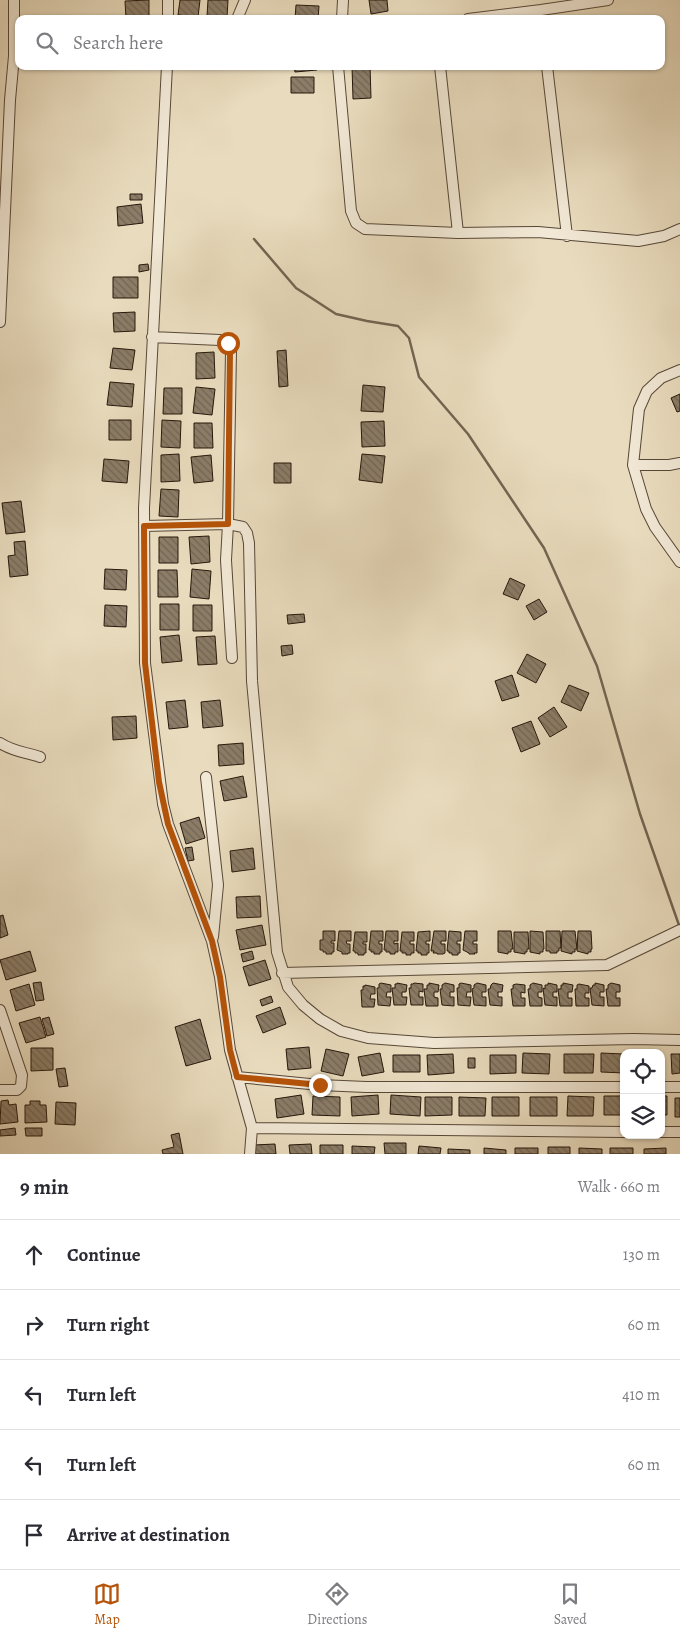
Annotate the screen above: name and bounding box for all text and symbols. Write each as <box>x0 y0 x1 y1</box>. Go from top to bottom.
search box <box>15 15 665 70</box>
icon: search <box>33 29 61 57</box>
text: Search here <box>73 30 163 56</box>
route start <box>217 332 240 355</box>
map controls <box>620 1049 665 1139</box>
button: locate <box>620 1049 665 1094</box>
route end <box>309 1074 332 1097</box>
button: layers <box>620 1094 665 1139</box>
text: 9 min <box>20 1173 69 1201</box>
text: Walk · 660 m <box>578 1176 660 1198</box>
icon: ahead <box>20 1241 48 1269</box>
text: Continue <box>67 1242 141 1268</box>
text: 130 m <box>623 1244 660 1266</box>
icon: right <box>20 1311 48 1339</box>
text: Turn right <box>67 1312 149 1338</box>
text: 60 m <box>628 1314 660 1336</box>
icon: left <box>20 1381 48 1409</box>
text: Turn left <box>67 1382 136 1408</box>
text: 410 m <box>622 1384 660 1406</box>
icon: left <box>20 1451 48 1479</box>
text: Turn left <box>67 1452 136 1478</box>
text: 60 m <box>628 1454 660 1476</box>
icon: arrive <box>20 1521 48 1549</box>
text: Arrive at destination <box>67 1522 230 1548</box>
tab: Map <box>93 1580 121 1629</box>
tab: Directions <box>307 1580 367 1629</box>
tab: Saved <box>554 1580 587 1629</box>

